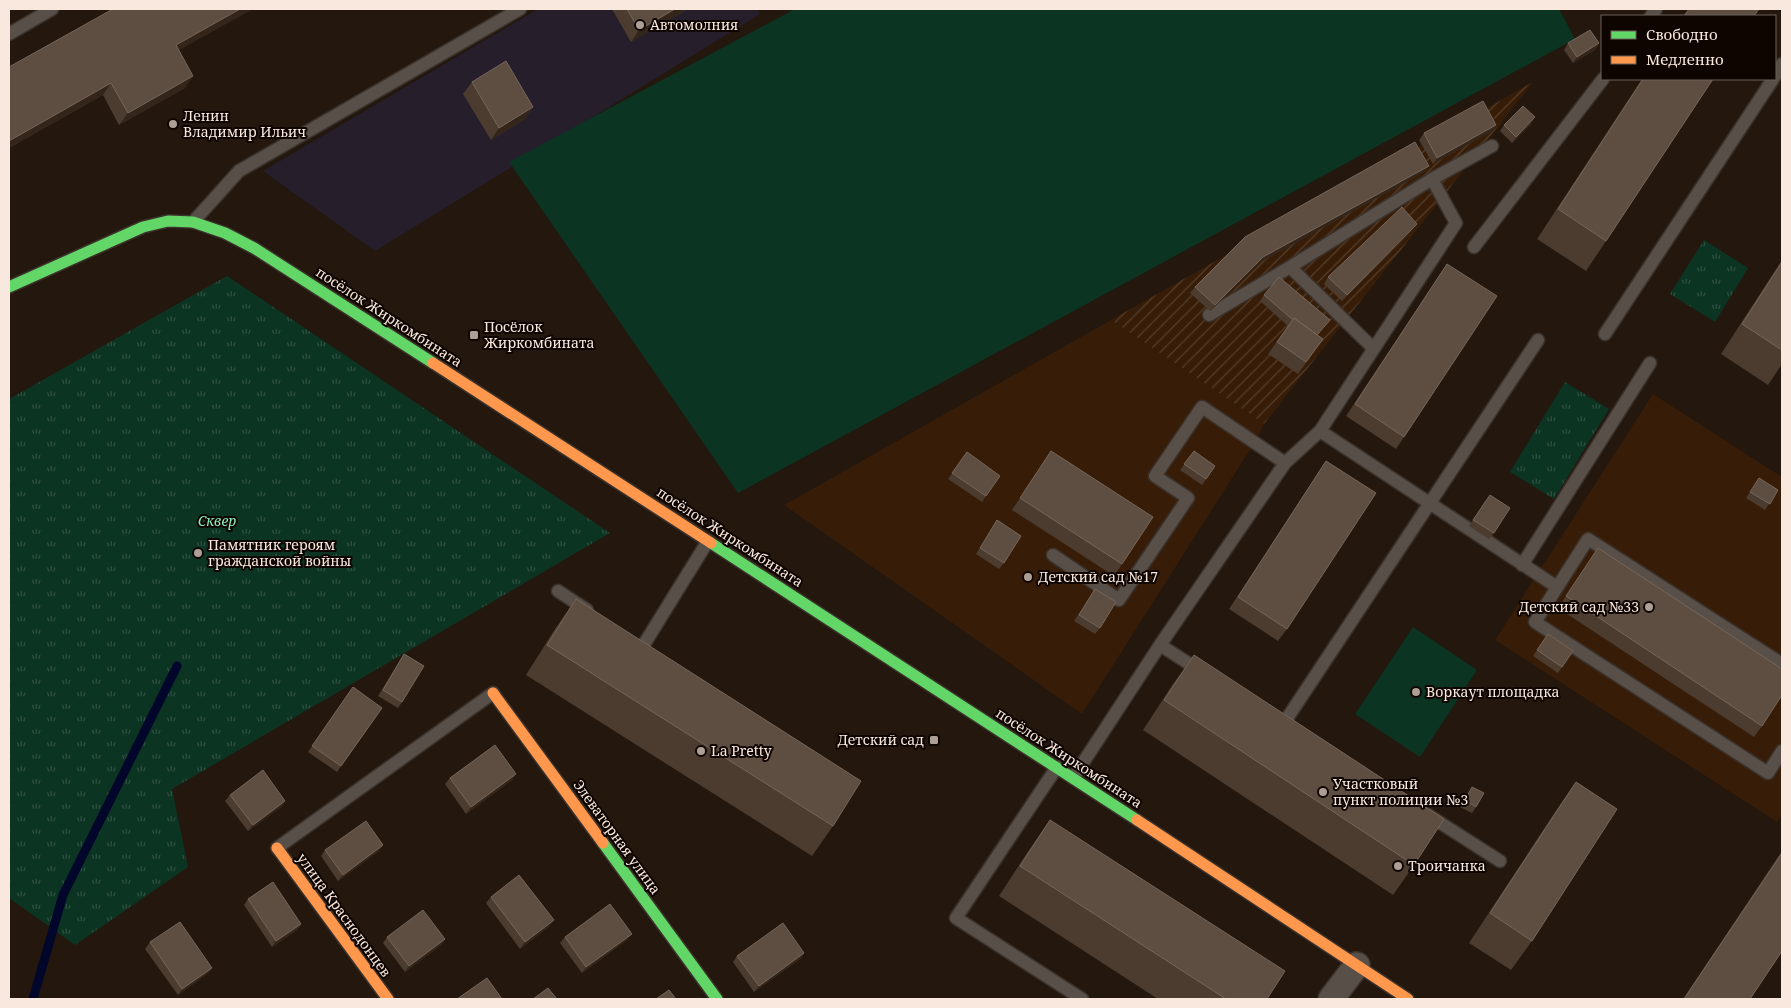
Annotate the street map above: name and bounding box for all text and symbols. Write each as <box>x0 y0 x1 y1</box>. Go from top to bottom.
place label: Автомолния <box>650 15 738 34</box>
legend <box>1601 15 1776 80</box>
marker: Автомолния <box>634 19 646 31</box>
text: Свободно <box>1646 24 1718 44</box>
text: Медленно <box>1646 49 1724 69</box>
place label: Ленин Владимир Ильич <box>183 106 306 141</box>
marker: Ленин Владимир Ильич <box>167 118 179 130</box>
street label: посёлок Жиркомбината <box>313 262 466 371</box>
place label: Посёлок Жиркомбината <box>483 317 594 352</box>
marker: Посёлок Жиркомбината <box>468 329 480 341</box>
street label: посёлок Жиркомбината <box>654 482 807 591</box>
park label: Сквер <box>198 511 236 530</box>
place label: Памятник героям гражданской войны <box>208 535 351 570</box>
marker: Памятник героям гражданской войны <box>192 547 204 559</box>
place label: Детский сад №17 <box>1038 567 1158 586</box>
marker: Детский сад №17 <box>1022 571 1034 583</box>
place label: Детский сад №33 <box>1519 597 1639 616</box>
marker: Детский сад №33 <box>1643 601 1655 613</box>
place label: Воркаут площадка <box>1426 682 1559 701</box>
marker: Воркаут площадка <box>1410 686 1422 698</box>
street label: посёлок Жиркомбината <box>993 703 1146 812</box>
place label: Детский сад <box>837 730 924 749</box>
marker: Детский сад <box>928 734 940 746</box>
place label: La Pretty <box>711 741 772 760</box>
marker: La Pretty <box>695 745 707 757</box>
place label: Участковый пункт полиции №3 <box>1333 774 1468 809</box>
street label: Элеваторная улица <box>569 776 665 898</box>
marker: Участковый пункт полиции №3 <box>1317 786 1329 798</box>
street label: улица Краснодонцев <box>293 849 396 981</box>
place label: Троичанка <box>1408 856 1486 875</box>
marker: Троичанка <box>1392 860 1404 872</box>

